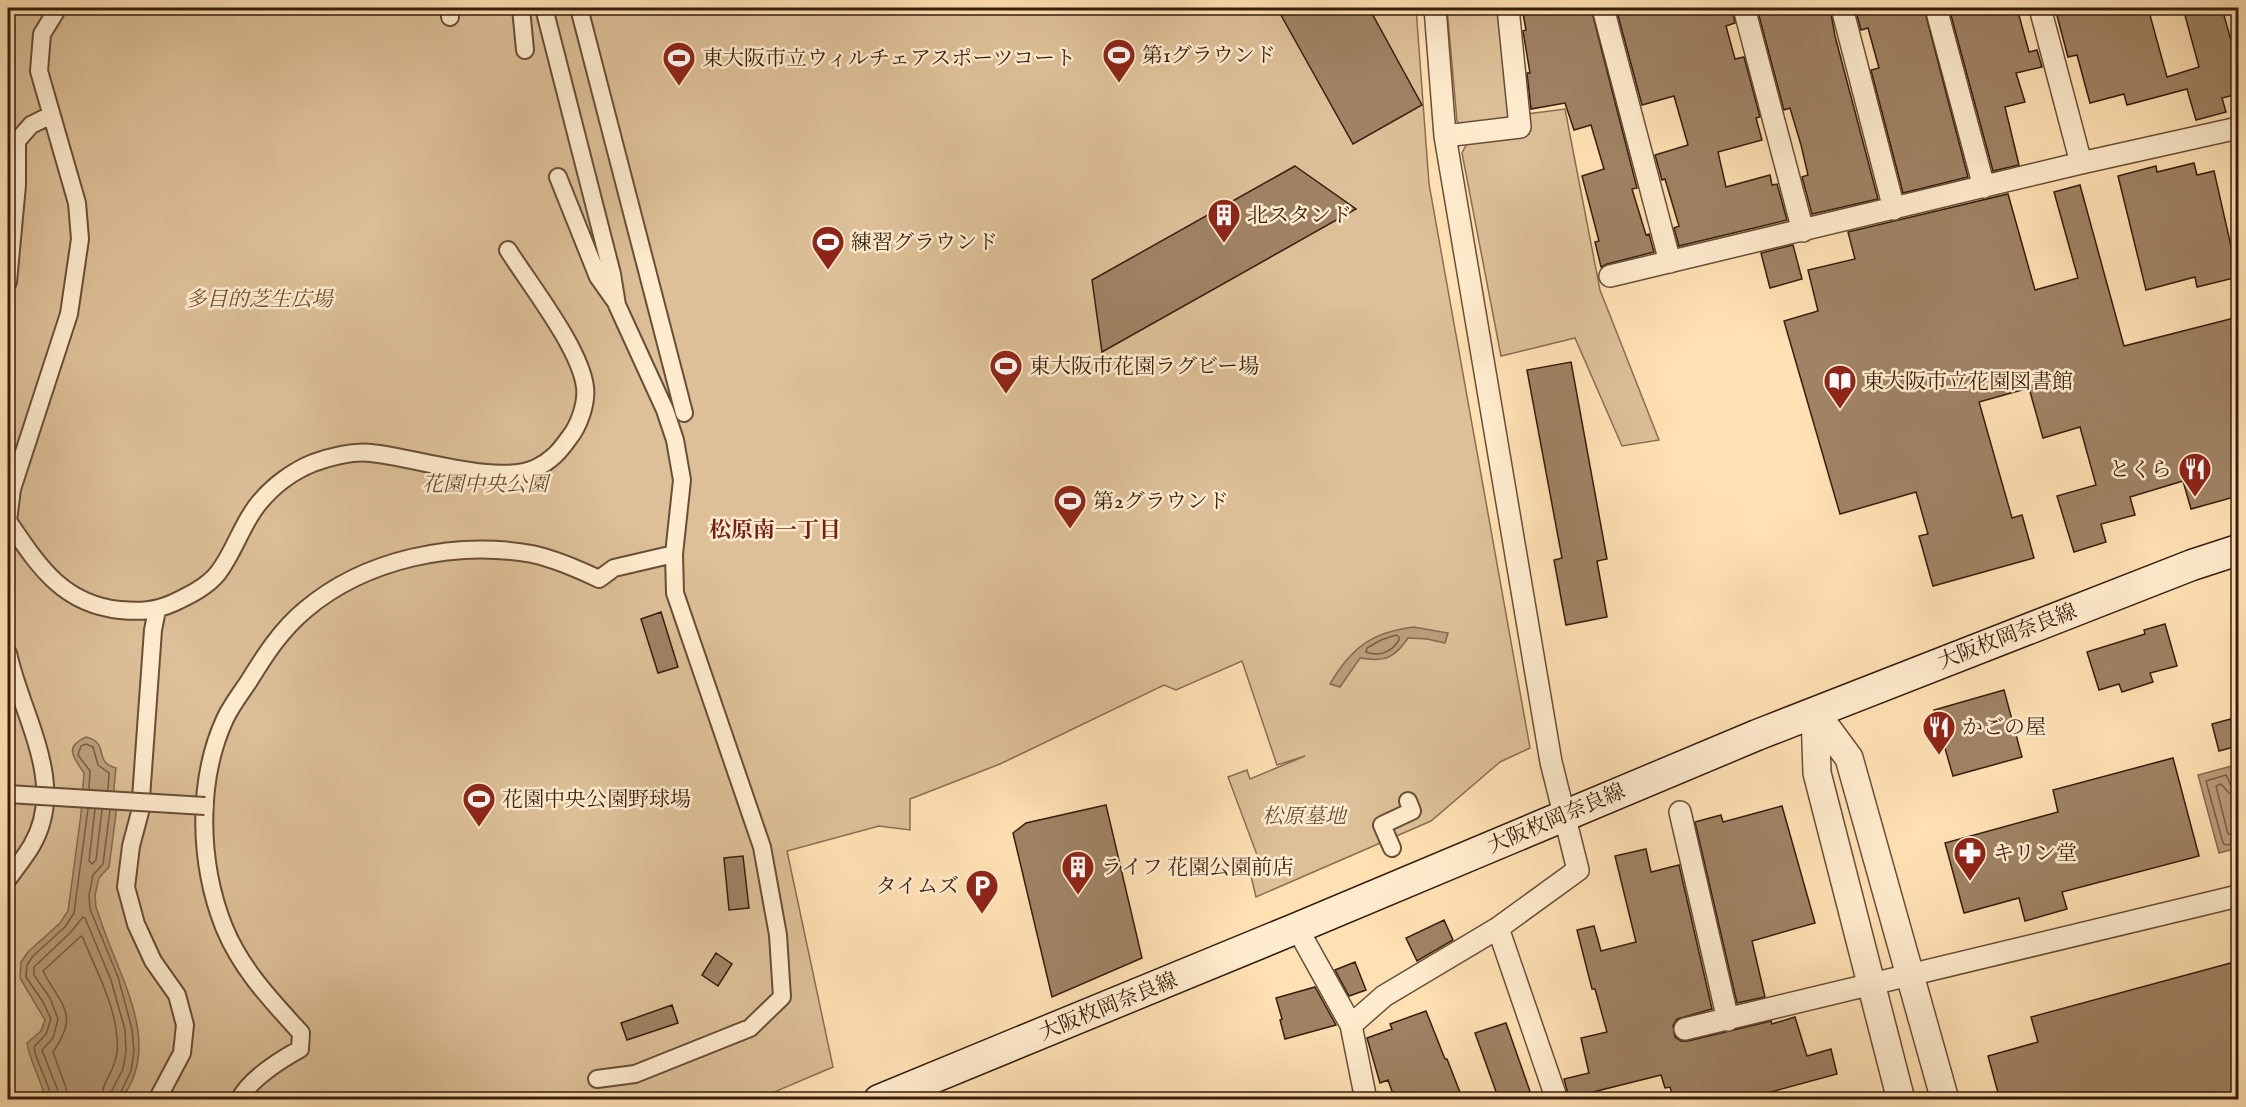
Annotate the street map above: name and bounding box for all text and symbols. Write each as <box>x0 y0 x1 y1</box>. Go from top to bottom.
sports icon: 第1グラウンド <box>1101 37 1137 84</box>
sports icon: 東大阪市立ウィルチェアスポーツコート <box>661 40 697 87</box>
place label: 第1グラウンド <box>1142 43 1276 70</box>
place label: 東大阪市立ウィルチェアスポーツコート <box>702 46 1076 73</box>
building icon: 北スタンド <box>1206 197 1242 244</box>
place label: 北スタンド <box>1247 203 1352 230</box>
sports icon: 練習グラウンド <box>810 224 846 271</box>
place label: 練習グラウンド <box>851 230 998 257</box>
park label: 多目的芝生広場 <box>186 287 334 314</box>
sports icon: 東大阪市花園ラグビー場 <box>988 348 1024 395</box>
place label: 東大阪市花園ラグビー場 <box>1029 354 1259 381</box>
library icon: 東大阪市立花園図書館 <box>1822 363 1858 410</box>
place label: 東大阪市立花園図書館 <box>1863 369 2073 396</box>
restaurant icon: とくら <box>2177 451 2213 498</box>
place label: とくら <box>2109 457 2172 484</box>
park label: 花園中央公園 <box>422 472 551 499</box>
sports icon: 第2グラウンド <box>1052 483 1088 530</box>
place label: 第2グラウンド <box>1093 489 1229 516</box>
district label: 松原南一丁目 <box>709 517 841 545</box>
street label: 大阪枚岡奈良線 <box>1934 598 2081 676</box>
restaurant icon: かごの屋 <box>1921 709 1957 756</box>
place label: かごの屋 <box>1962 715 2046 742</box>
street label: 大阪枚岡奈良線 <box>1484 778 1630 861</box>
sports icon: 花園中央公園野球場 <box>461 781 497 828</box>
place label: 花園中央公園野球場 <box>502 787 691 814</box>
park label: 松原墓地 <box>1262 804 1348 831</box>
pharmacy icon: キリン堂 <box>1952 835 1988 882</box>
place label: キリン堂 <box>1993 841 2077 868</box>
building icon: ライフ 花園公園前店 <box>1060 849 1096 896</box>
place label: ライフ 花園公園前店 <box>1101 855 1293 882</box>
parking icon: タイムズ <box>964 868 1000 915</box>
place label: タイムズ <box>875 874 959 901</box>
street label: 大阪枚岡奈良線 <box>1035 967 1182 1047</box>

